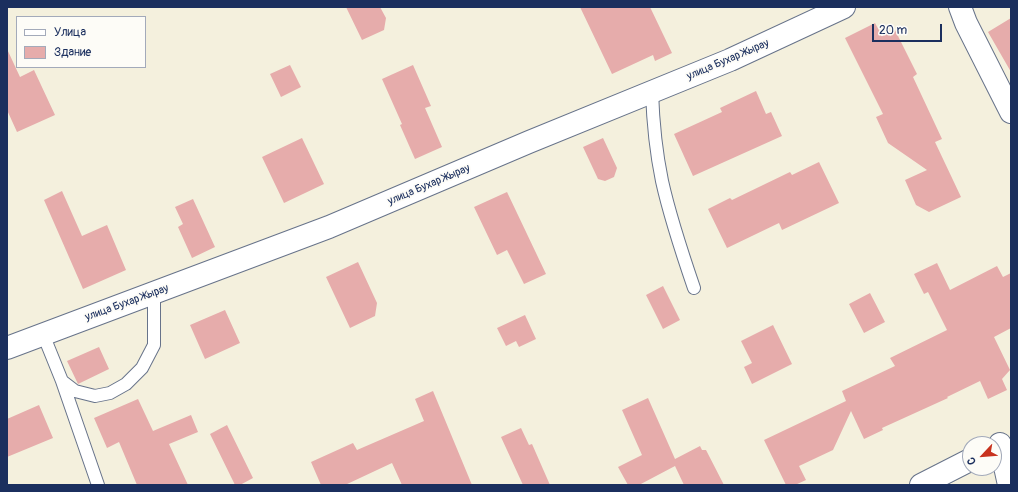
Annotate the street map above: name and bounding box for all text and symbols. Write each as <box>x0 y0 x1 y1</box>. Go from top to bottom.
legend <box>16 16 146 68</box>
scale bar <box>874 16 944 42</box>
text: 20 m <box>879 23 907 38</box>
text: Улица <box>54 25 86 40</box>
street label: улица Бухар Жырау <box>685 37 771 83</box>
text: Здание <box>54 45 91 60</box>
street label: улица Бухар Жырау <box>386 162 472 208</box>
street label: улица Бухар Жырау <box>83 282 171 324</box>
north arrow <box>962 436 1002 476</box>
text: С <box>964 455 979 467</box>

